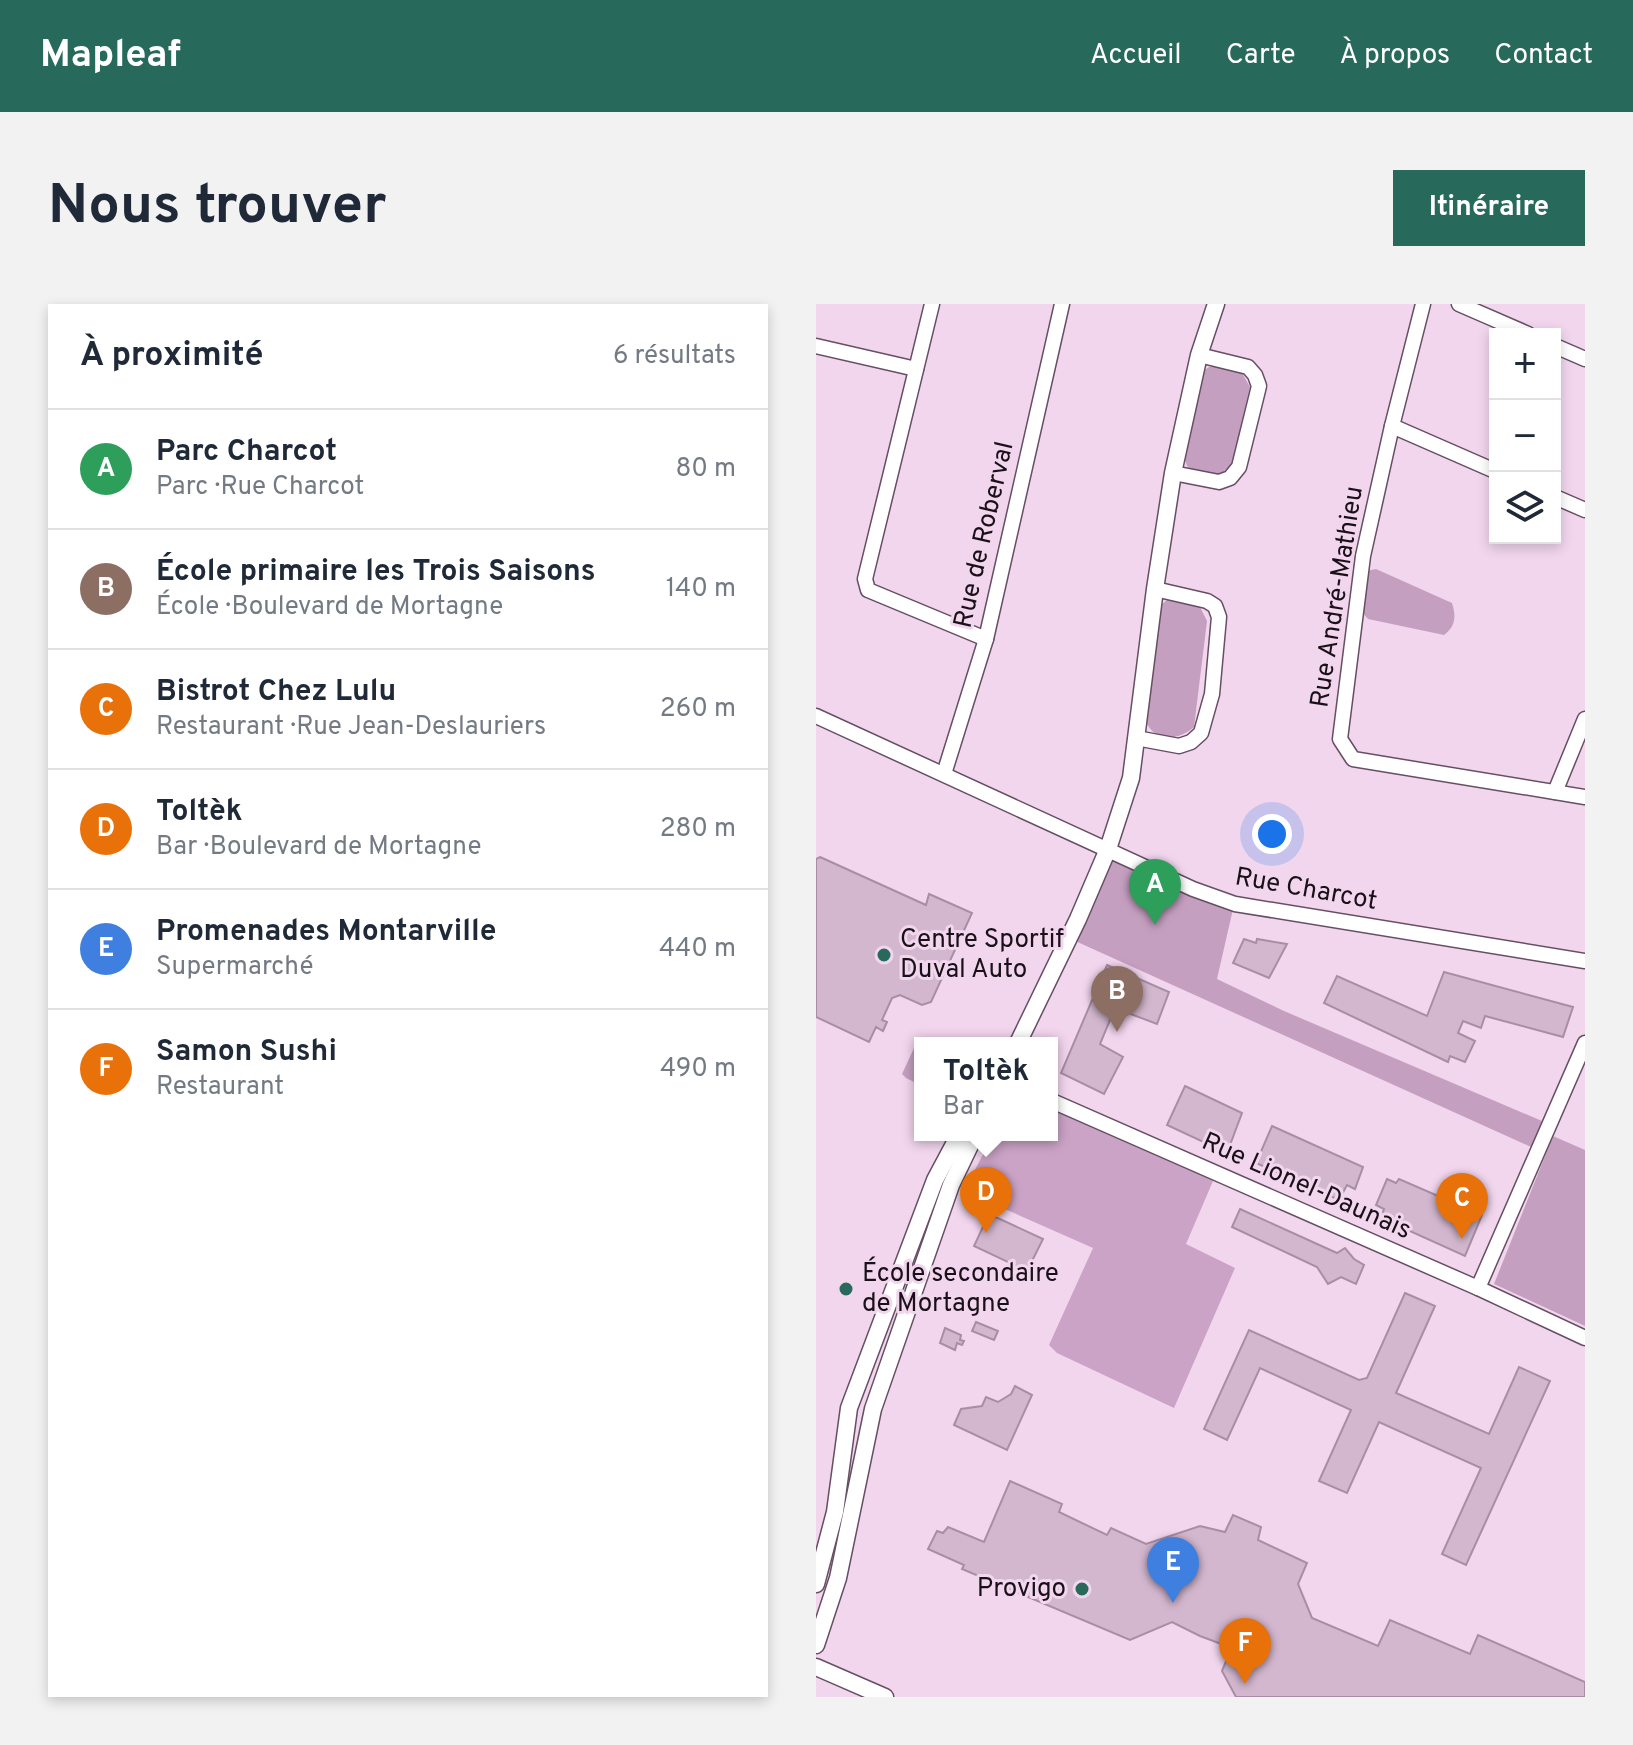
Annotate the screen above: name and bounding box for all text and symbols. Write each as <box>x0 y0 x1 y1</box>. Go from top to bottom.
text: Mapleaf <box>40 32 181 81</box>
text: Accueil <box>1090 38 1182 74</box>
text: Carte <box>1226 38 1296 74</box>
text: À propos <box>1340 38 1450 74</box>
text: Contact <box>1494 38 1593 74</box>
button: Itinéraire <box>1393 170 1585 246</box>
text: Nous trouver <box>48 173 387 243</box>
map controls <box>1489 328 1561 544</box>
button: + <box>1489 328 1561 400</box>
text: À proximité <box>80 335 263 378</box>
text: 6 résultats <box>613 340 736 373</box>
button: − <box>1489 400 1561 472</box>
text: Parc Charcot <box>156 434 337 471</box>
street label: Rue de Roberval <box>948 439 1022 631</box>
text: A <box>97 453 115 486</box>
text: 80 m <box>676 453 736 486</box>
text: Parc · Rue Charcot <box>156 471 364 504</box>
button: layers <box>1489 472 1561 544</box>
street label: Rue André-Mathieu <box>1304 484 1372 710</box>
text: École primaire les Trois Saisons <box>156 554 596 591</box>
text: B <box>97 573 115 606</box>
text: 140 m <box>666 573 736 606</box>
text: École · Boulevard de Mortagne <box>156 591 503 624</box>
text: Bistrot Chez Lulu <box>156 674 396 711</box>
text: C <box>98 693 114 726</box>
text: 260 m <box>660 693 736 726</box>
text: Restaurant · Rue Jean-Deslauriers <box>156 711 546 744</box>
text: Toltèk <box>156 794 242 831</box>
text: D <box>97 813 115 846</box>
text: 280 m <box>660 813 736 846</box>
your location <box>1252 814 1292 854</box>
text: Bar · Boulevard de Mortagne <box>156 831 481 864</box>
pin: A <box>1129 859 1181 925</box>
street label: Rue Charcot <box>1232 861 1380 919</box>
text: Promenades Montarville <box>156 914 496 951</box>
place label: Centre Sportif Duval Auto <box>900 924 1064 987</box>
text: E <box>98 933 114 966</box>
text: 440 m <box>659 933 736 966</box>
marker: Centre Sportif Duval Auto <box>875 946 893 964</box>
text: Supermarché <box>156 951 313 984</box>
pin: B <box>1091 966 1143 1032</box>
text: Samon Sushi <box>156 1034 337 1071</box>
popup <box>914 1037 1058 1141</box>
text: F <box>99 1053 113 1086</box>
text: 490 m <box>660 1053 736 1086</box>
text: Toltèk <box>943 1054 1029 1091</box>
text: Restaurant <box>156 1071 284 1104</box>
text: Bar <box>943 1091 984 1124</box>
street label: Rue Lionel-Daunais <box>1196 1126 1416 1248</box>
pin: D <box>960 1167 1012 1233</box>
pin: C <box>1436 1173 1488 1239</box>
place label: École secondaire de Mortagne <box>862 1256 1059 1321</box>
marker: École secondaire de Mortagne <box>837 1280 855 1298</box>
pin: E <box>1147 1537 1199 1603</box>
place label: Provigo <box>977 1573 1066 1606</box>
marker: Provigo <box>1073 1580 1091 1598</box>
pin: F <box>1219 1618 1271 1684</box>

